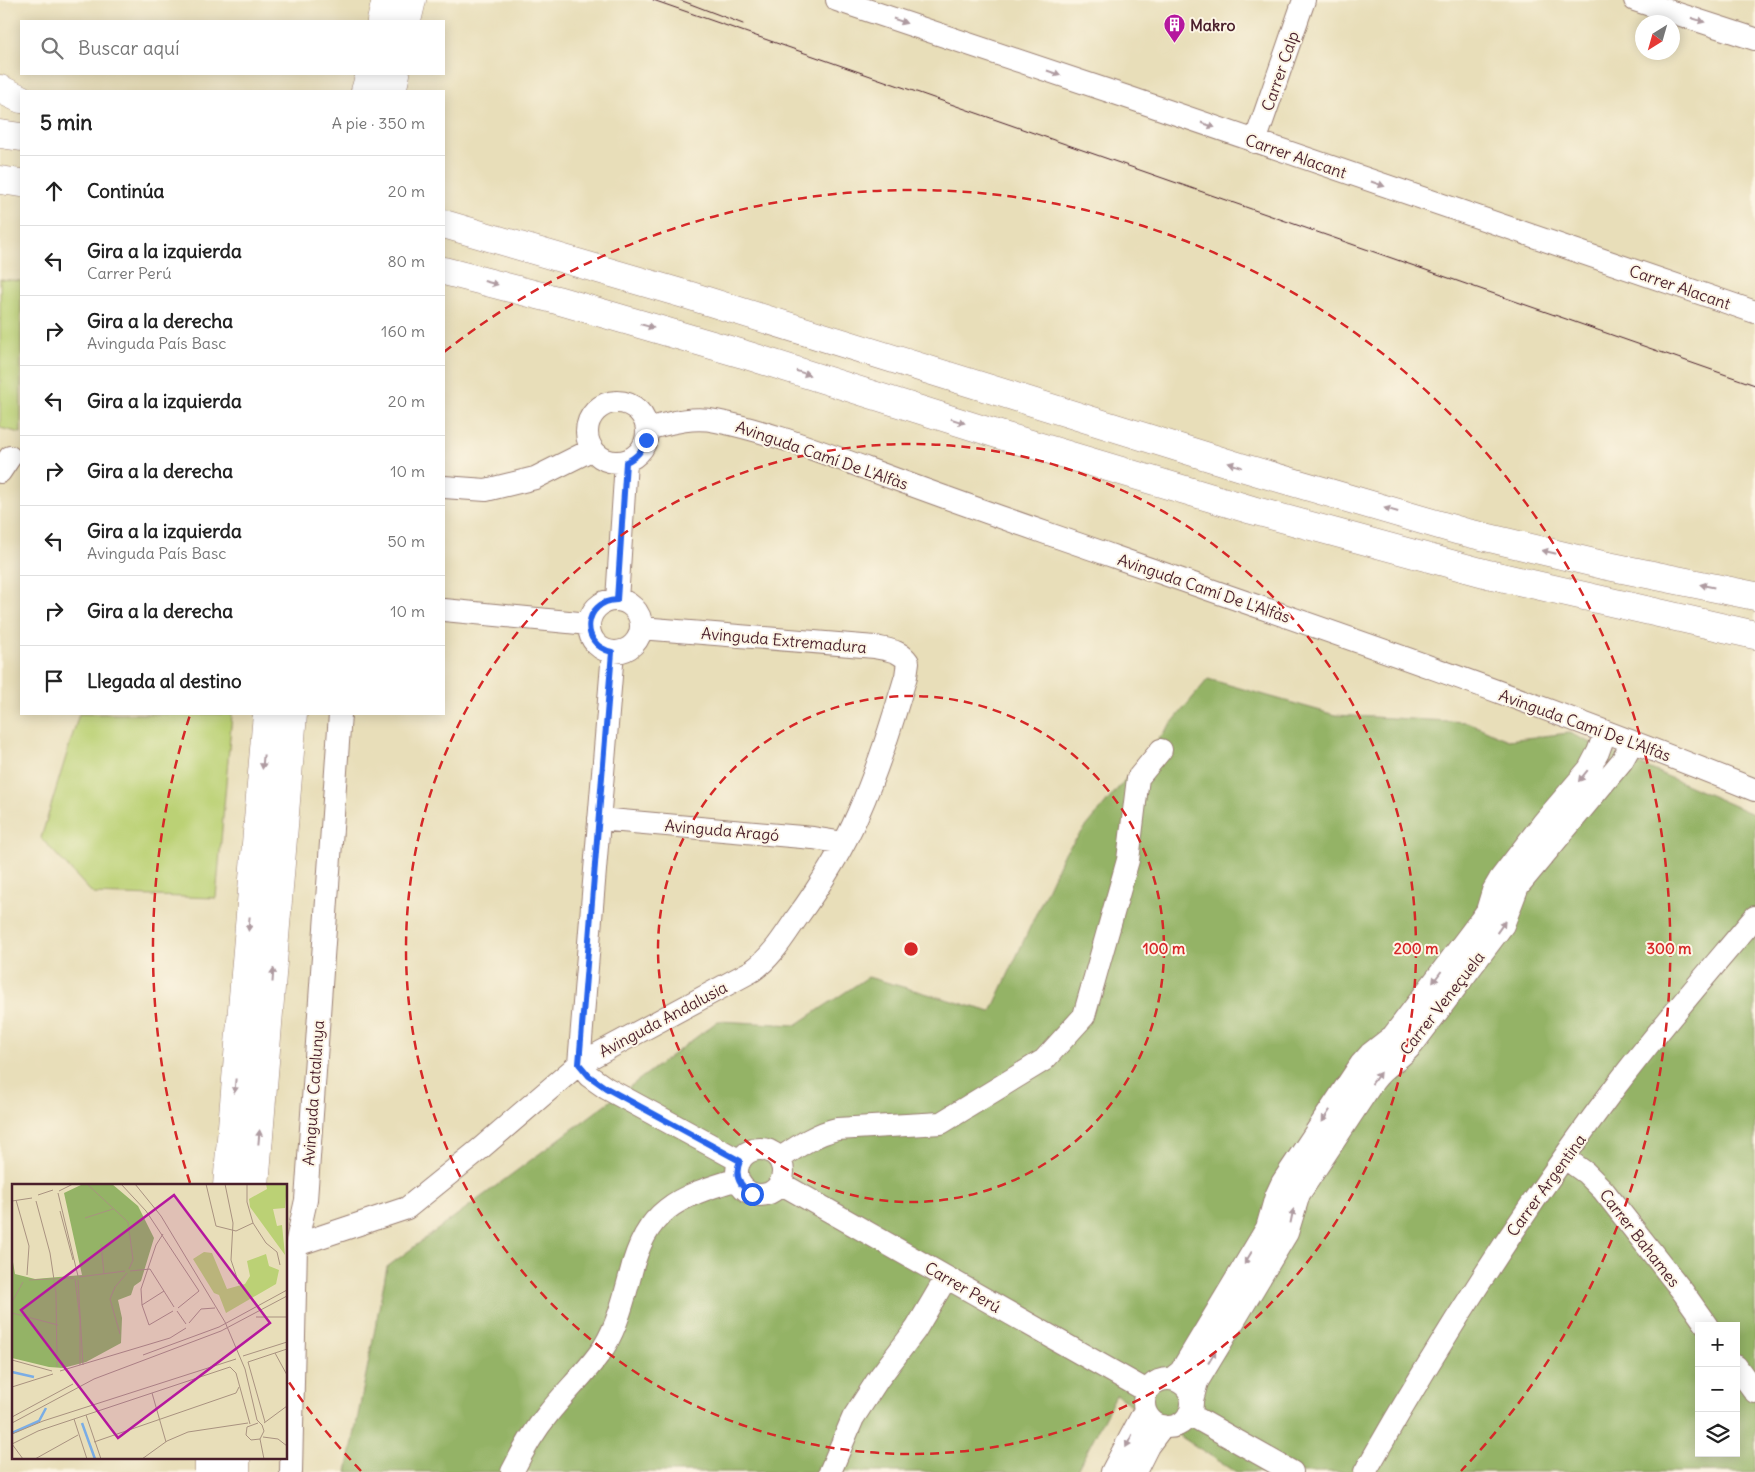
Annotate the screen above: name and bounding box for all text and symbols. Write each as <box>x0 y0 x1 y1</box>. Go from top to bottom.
building icon: Makro <box>1162 13 1186 44</box>
place label: Makro <box>1190 15 1236 35</box>
north arrow <box>1635 15 1680 60</box>
one-way arrow <box>893 17 908 25</box>
one-way arrow <box>1691 17 1706 25</box>
search box <box>20 20 445 75</box>
street label: Carrer Calp <box>1257 28 1303 114</box>
icon: search <box>38 34 66 62</box>
text: Buscar aquí <box>78 36 179 60</box>
one-way arrow <box>1047 69 1062 77</box>
text: 5 min <box>40 109 92 136</box>
text: A pie · 350 m <box>332 113 425 133</box>
one-way arrow <box>1201 121 1216 129</box>
street label: Carrer Alacant <box>1243 129 1350 183</box>
icon: ahead <box>40 177 68 205</box>
text: Continúa <box>87 179 164 203</box>
one-way arrow <box>1371 180 1386 188</box>
text: 20 m <box>388 181 425 201</box>
text: Gira a la izquierda <box>87 239 242 263</box>
icon: left <box>40 247 68 275</box>
text: 80 m <box>387 251 425 271</box>
street label: Carrer Alacant <box>1627 260 1734 314</box>
text: Carrer Perú <box>87 263 172 283</box>
one-way arrow <box>483 279 498 287</box>
text: Gira a la derecha <box>87 309 233 333</box>
icon: right <box>40 317 68 345</box>
text: 160 m <box>381 321 425 341</box>
one-way arrow <box>640 323 655 331</box>
text: Avinguda País Basc <box>87 333 226 353</box>
one-way arrow <box>796 369 811 377</box>
icon: left <box>40 387 68 415</box>
text: Gira a la izquierda <box>87 389 242 413</box>
text: 20 m <box>388 391 425 411</box>
street label: Avinguda Camí De L'Alfàs <box>733 416 911 494</box>
one-way arrow <box>951 418 966 426</box>
route end <box>635 429 658 452</box>
icon: right <box>40 457 68 485</box>
text: Gira a la derecha <box>87 459 233 483</box>
text: 10 m <box>390 461 425 481</box>
one-way arrow <box>1228 461 1243 468</box>
one-way arrow <box>1384 506 1399 514</box>
text: Gira a la izquierda <box>87 519 242 543</box>
icon: left <box>40 527 68 555</box>
text: 50 m <box>387 531 425 551</box>
text: Avinguda País Basc <box>87 543 226 563</box>
one-way arrow <box>1541 548 1556 556</box>
street label: Avinguda Camí De L'Alfàs <box>1115 549 1293 627</box>
one-way arrow <box>1699 582 1715 590</box>
icon: right <box>40 597 68 625</box>
text: Gira a la derecha <box>87 599 233 623</box>
text: 10 m <box>390 601 425 621</box>
street label: Avinguda Extremadura <box>700 623 868 657</box>
icon: arrive <box>40 667 68 695</box>
text: Llegada al destino <box>87 669 242 693</box>
street label: Avinguda Camí De L'Alfàs <box>1496 685 1674 765</box>
one-way arrow <box>259 755 267 771</box>
one-way arrow <box>1578 769 1589 782</box>
street label: Avinguda Aragó <box>664 815 780 845</box>
one-way arrow <box>245 917 253 933</box>
one-way arrow <box>1496 920 1506 933</box>
text: 100 m <box>1143 939 1185 958</box>
text: 200 m <box>1394 939 1438 958</box>
text: 300 m <box>1647 939 1692 958</box>
centre of rings <box>902 940 920 958</box>
street label: Carrer Veneçuela <box>1395 947 1489 1059</box>
one-way arrow <box>269 967 277 983</box>
one-way arrow <box>1432 970 1443 983</box>
street label: Avinguda Andalusia <box>595 977 731 1061</box>
street label: Avinguda Catalunya <box>298 1020 328 1166</box>
one-way arrow <box>1371 1072 1382 1085</box>
one-way arrow <box>231 1078 239 1094</box>
one-way arrow <box>1321 1110 1331 1123</box>
one-way arrow <box>255 1129 263 1145</box>
street label: Carrer Argentina <box>1502 1130 1590 1240</box>
route start <box>741 1183 764 1206</box>
inset map <box>12 1184 288 1460</box>
street label: Carrer Bahames <box>1595 1185 1685 1291</box>
one-way arrow <box>1288 1208 1296 1224</box>
one-way arrow <box>1244 1251 1253 1264</box>
street label: Carrer Perú <box>921 1257 1005 1317</box>
map controls <box>1695 1322 1740 1457</box>
button: + <box>1695 1322 1740 1367</box>
one-way arrow <box>1208 1350 1217 1363</box>
button: − <box>1695 1367 1740 1412</box>
button: layers <box>1695 1412 1740 1457</box>
one-way arrow <box>1125 1434 1133 1448</box>

